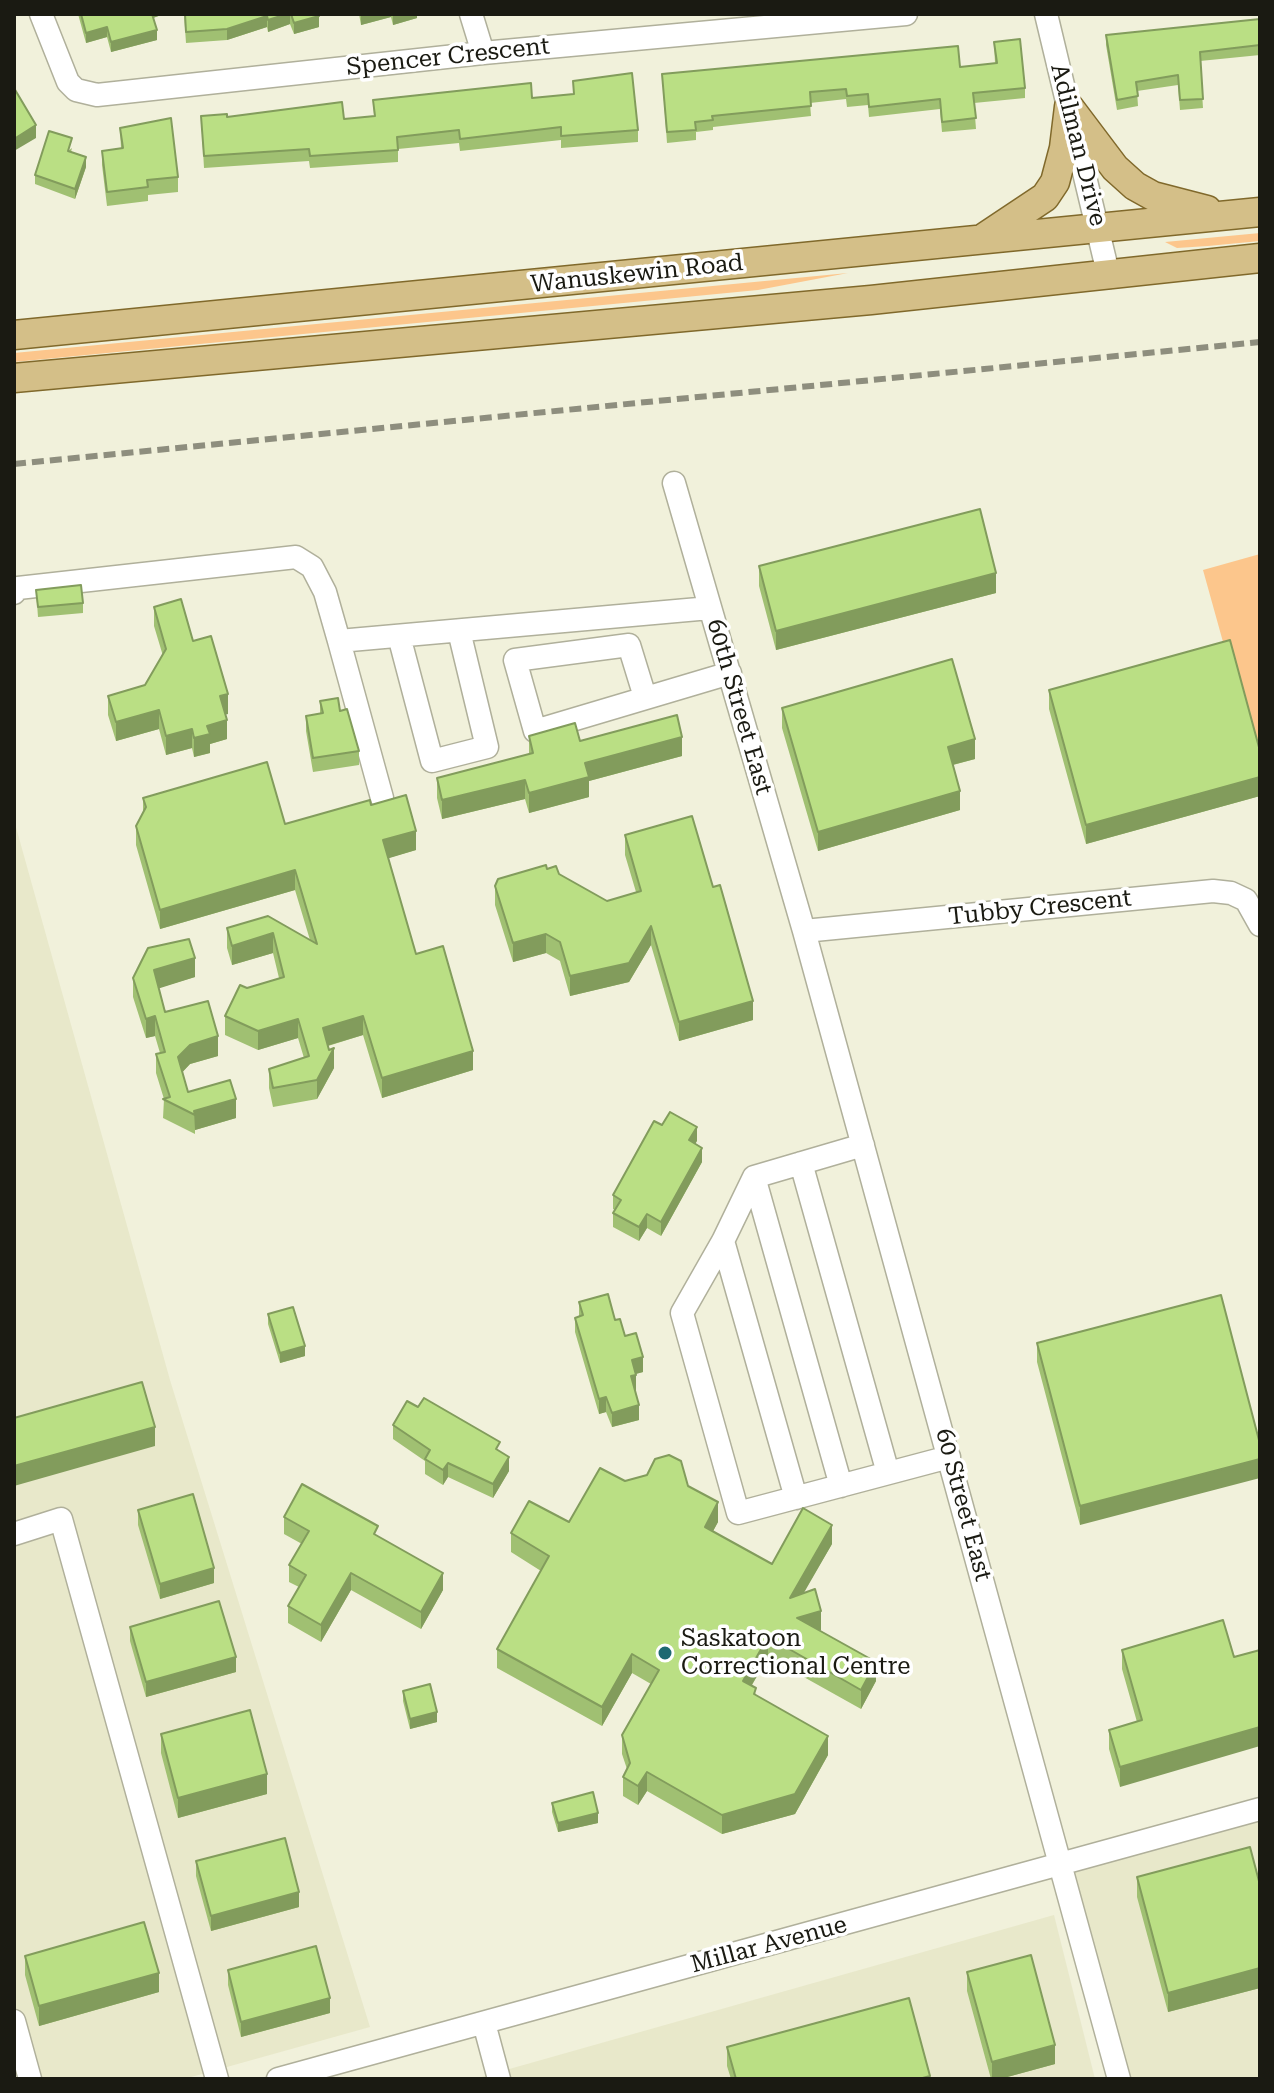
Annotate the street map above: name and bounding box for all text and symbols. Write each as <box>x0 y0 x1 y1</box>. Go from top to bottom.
street label: Spencer Crescent <box>345 32 551 82</box>
street label: Adilman Drive <box>1044 61 1112 229</box>
street label: Wanuskewin Road <box>529 249 745 299</box>
street label: 60th Street East <box>700 616 778 798</box>
street label: Tubby Crescent <box>947 884 1133 932</box>
street label: 60 Street East <box>929 1426 997 1584</box>
place label: Saskatoon Correctional Centre <box>681 1625 910 1681</box>
marker: Saskatoon Correctional Centre <box>656 1644 674 1662</box>
street label: Millar Avenue <box>688 1910 850 1980</box>

